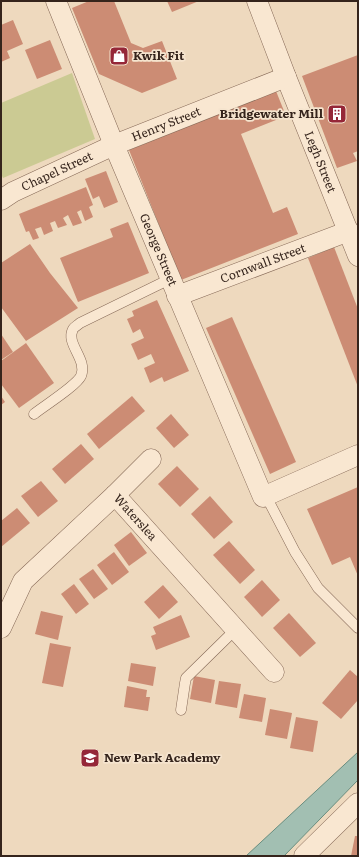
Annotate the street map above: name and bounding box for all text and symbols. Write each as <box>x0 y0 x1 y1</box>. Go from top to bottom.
shop icon: Kwik Fit <box>108 45 130 67</box>
place label: Kwik Fit <box>133 46 185 64</box>
street label: Henry Street <box>128 102 203 145</box>
building icon: Bridgewater Mill <box>326 103 348 125</box>
place label: Bridgewater Mill <box>220 104 324 122</box>
street label: Legh Street <box>301 128 342 195</box>
street label: Chapel Street <box>18 146 95 195</box>
street label: George Street <box>136 210 183 289</box>
street label: Cornwall Street <box>217 238 308 287</box>
street label: Waterslea <box>110 489 162 545</box>
school or university icon: New Park Academy <box>79 747 101 769</box>
place label: New Park Academy <box>104 748 221 766</box>

